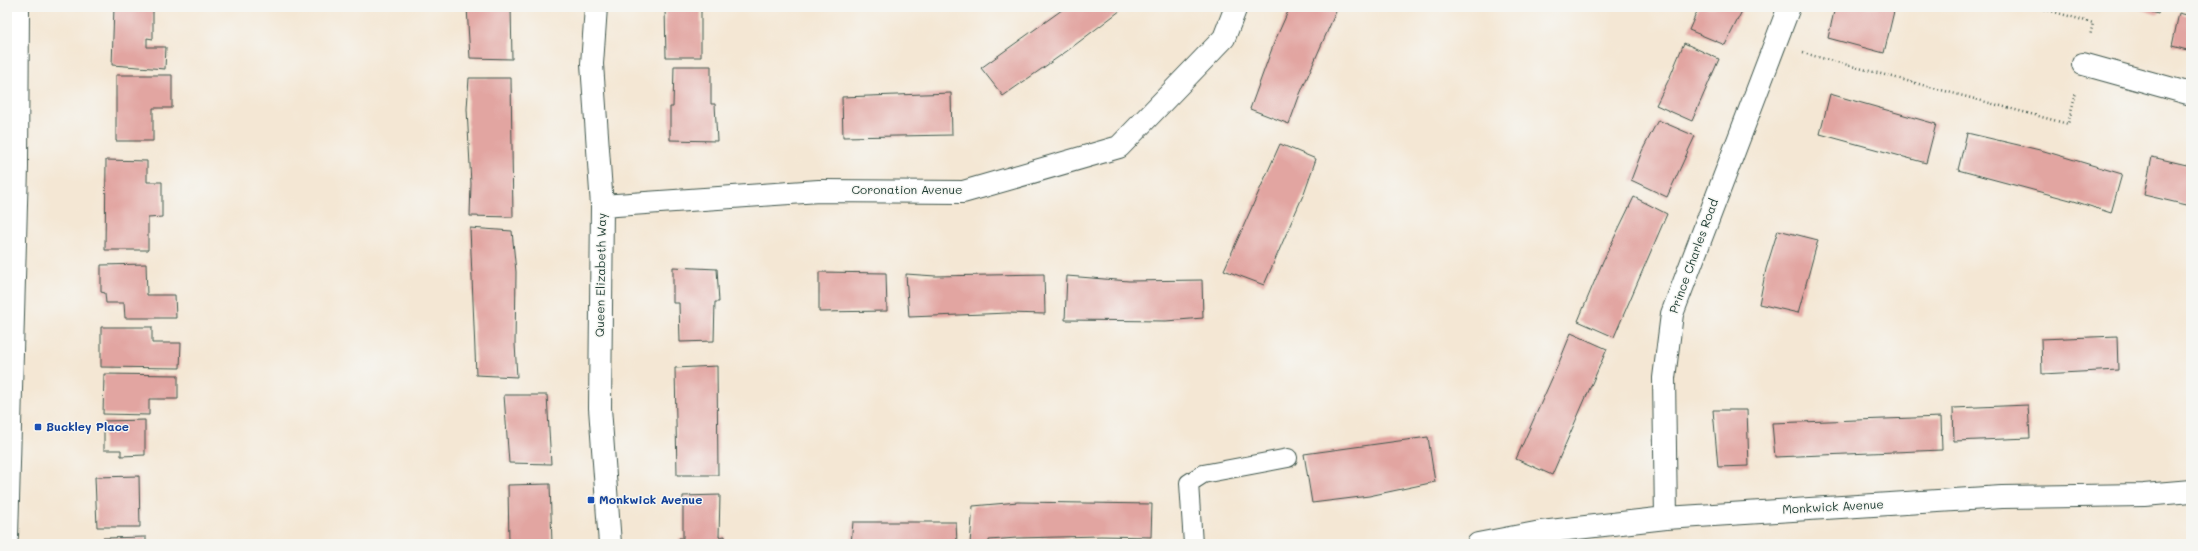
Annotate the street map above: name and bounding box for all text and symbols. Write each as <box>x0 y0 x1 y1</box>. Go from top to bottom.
street label: Coronation Avenue <box>851 181 963 197</box>
street label: Prince Charles Road <box>1665 196 1721 315</box>
street label: Queen Elizabeth Way <box>591 213 609 337</box>
place label: Buckley Place <box>46 418 129 434</box>
marker: Buckley Place <box>33 422 43 432</box>
place label: Monkwick Avenue <box>599 491 702 507</box>
marker: Monkwick Avenue <box>586 495 596 505</box>
street label: Monkwick Avenue <box>1782 495 1884 517</box>

